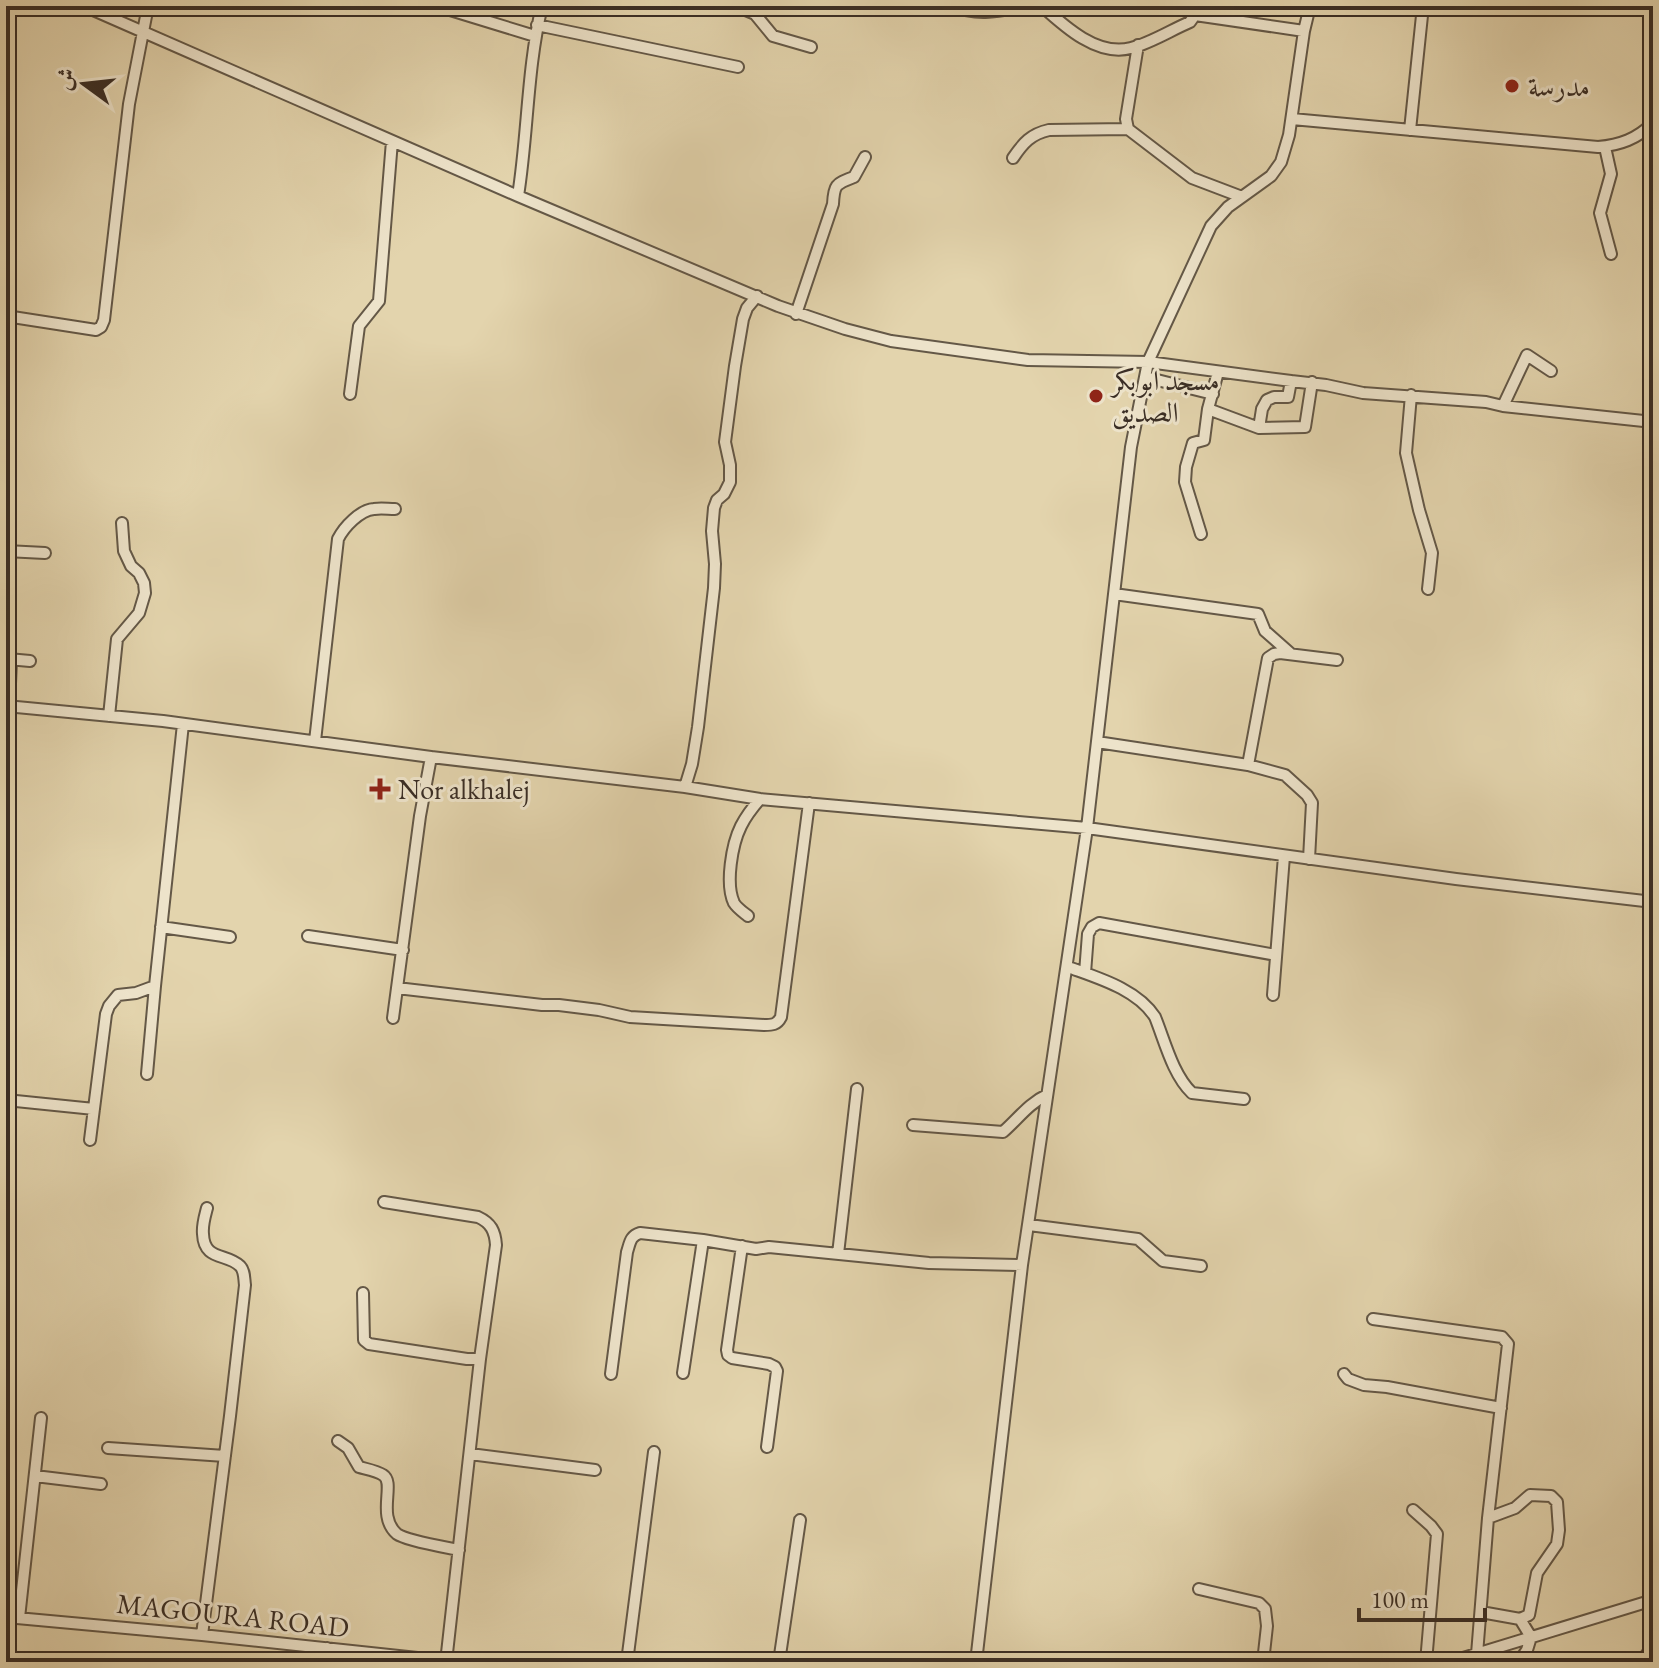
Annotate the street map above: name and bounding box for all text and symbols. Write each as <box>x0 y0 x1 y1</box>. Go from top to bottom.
north arrow <box>44 44 124 124</box>
text: ش <box>48 65 82 93</box>
place label: مدرسة <box>1528 68 1590 104</box>
marker: مدرسة <box>1503 77 1521 95</box>
place label: مسجد ابوبكر الصديق <box>1109 362 1220 430</box>
marker: مسجد ابوبكر الصديق <box>1087 387 1105 405</box>
place label: Nor alkhalej <box>398 771 530 807</box>
marker: Nor alkhalej <box>369 778 391 800</box>
scale bar <box>1359 1572 1485 1622</box>
text: 100 m <box>1371 1584 1429 1615</box>
street label: MAGOURA ROAD <box>115 1585 351 1645</box>

